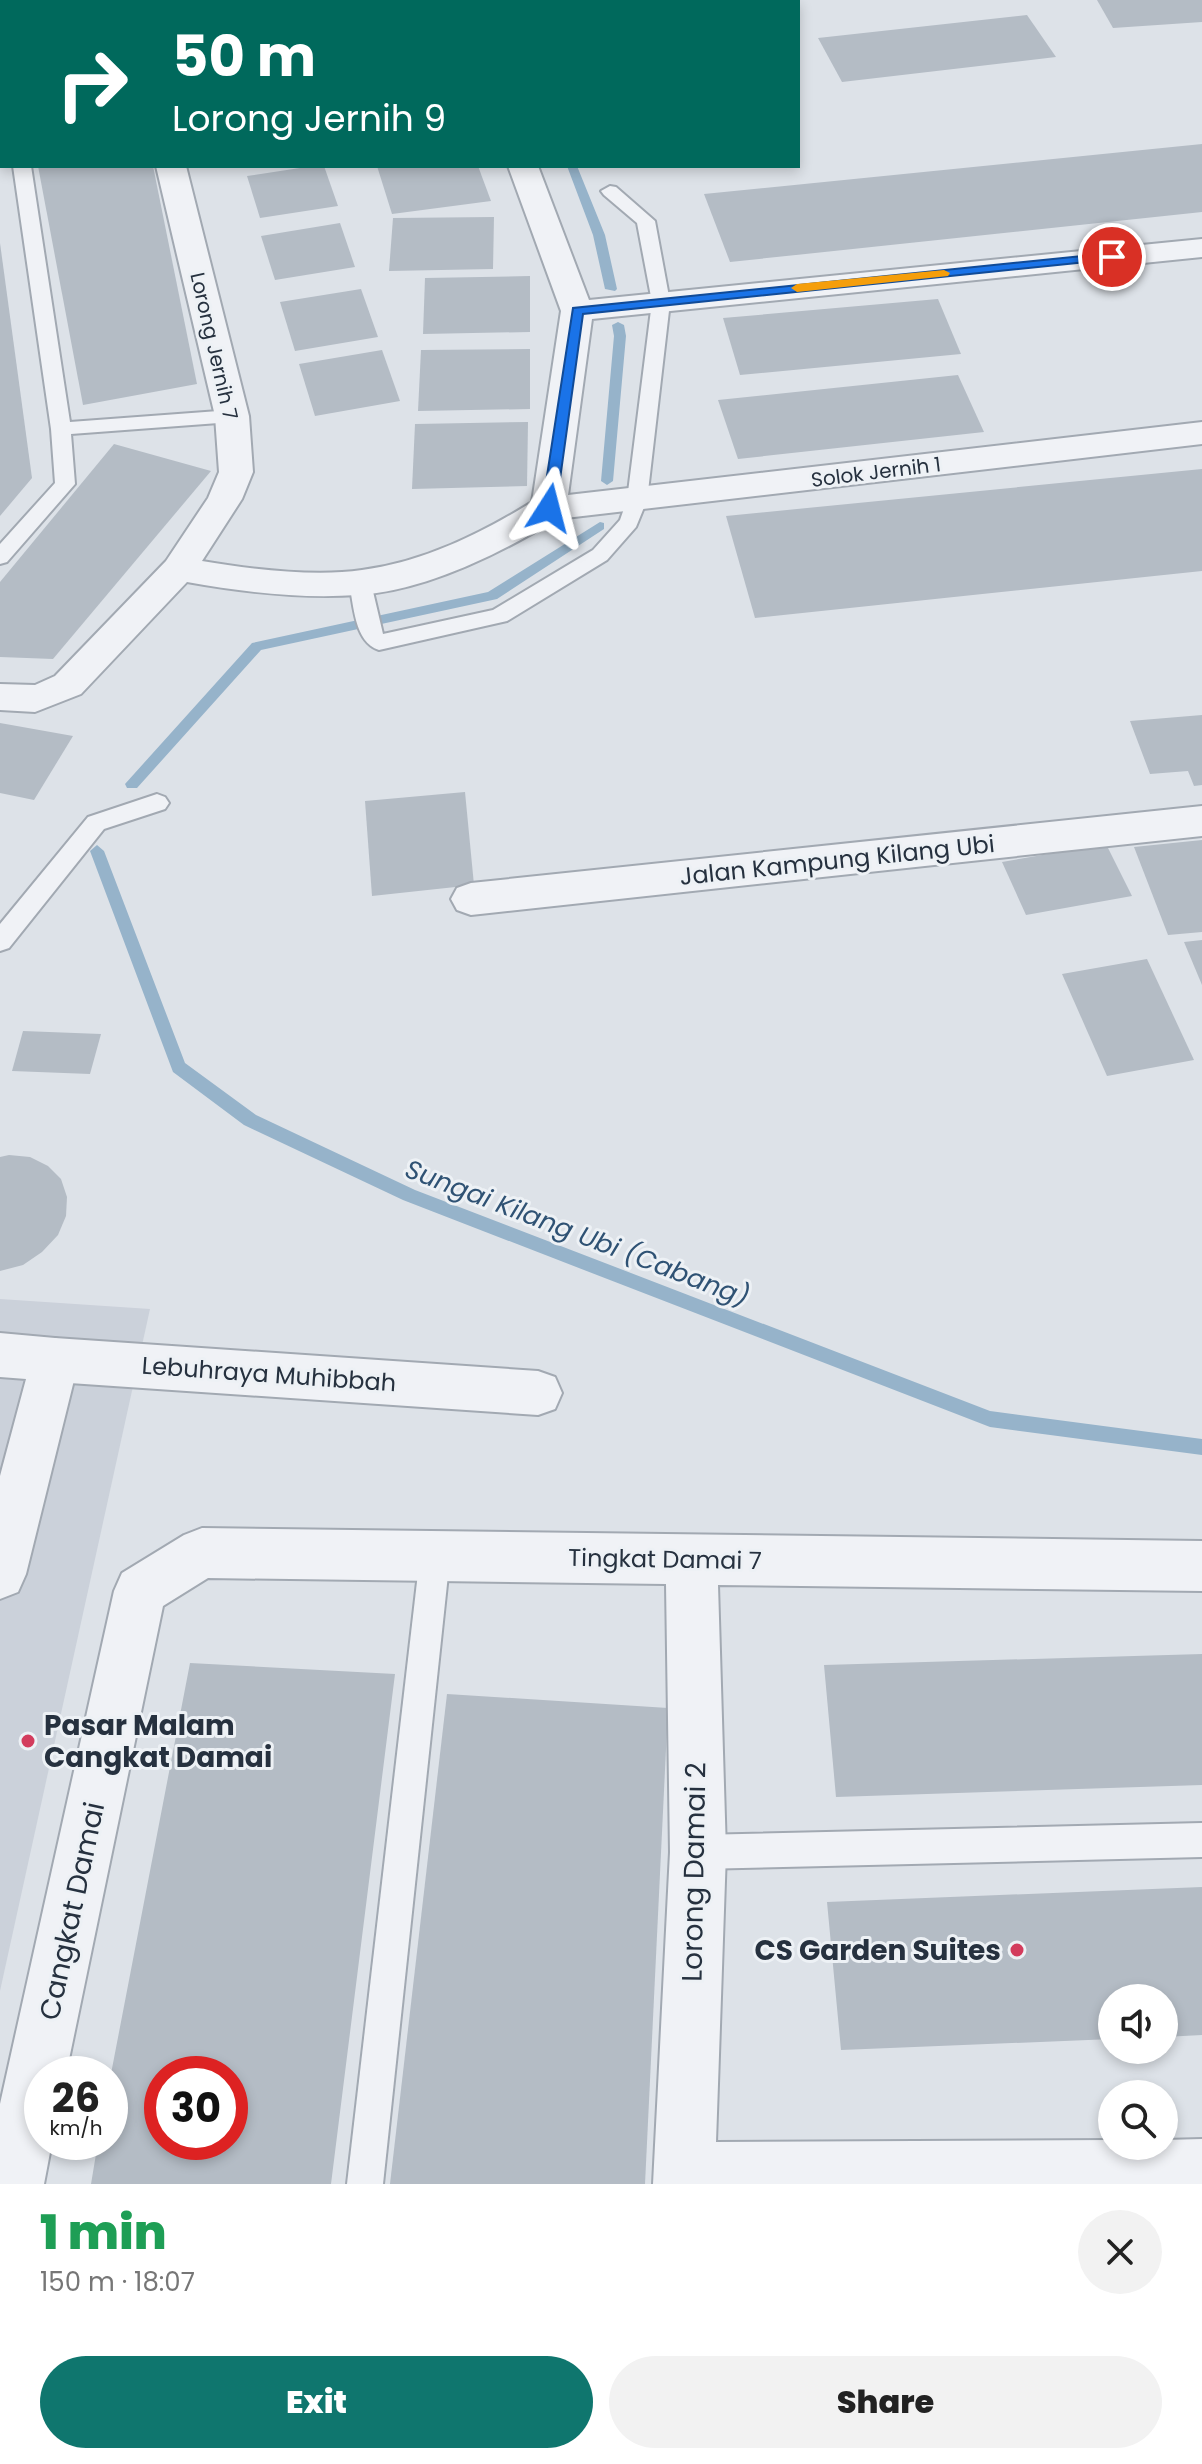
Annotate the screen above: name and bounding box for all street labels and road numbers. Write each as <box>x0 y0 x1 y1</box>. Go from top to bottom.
street label: Lorong Jernih 7 <box>183 269 245 423</box>
street label: Solok Jernih 1 <box>809 450 943 494</box>
street label: Jalan Kampung Kilang Ubi <box>678 827 996 893</box>
street label: Lebuhraya Muhibbah <box>141 1349 397 1399</box>
street label: Tingkat Damai 7 <box>568 1541 762 1577</box>
street label: Lorong Damai 2 <box>673 1762 715 1982</box>
street label: Cangkat Damai <box>30 1798 114 2024</box>

